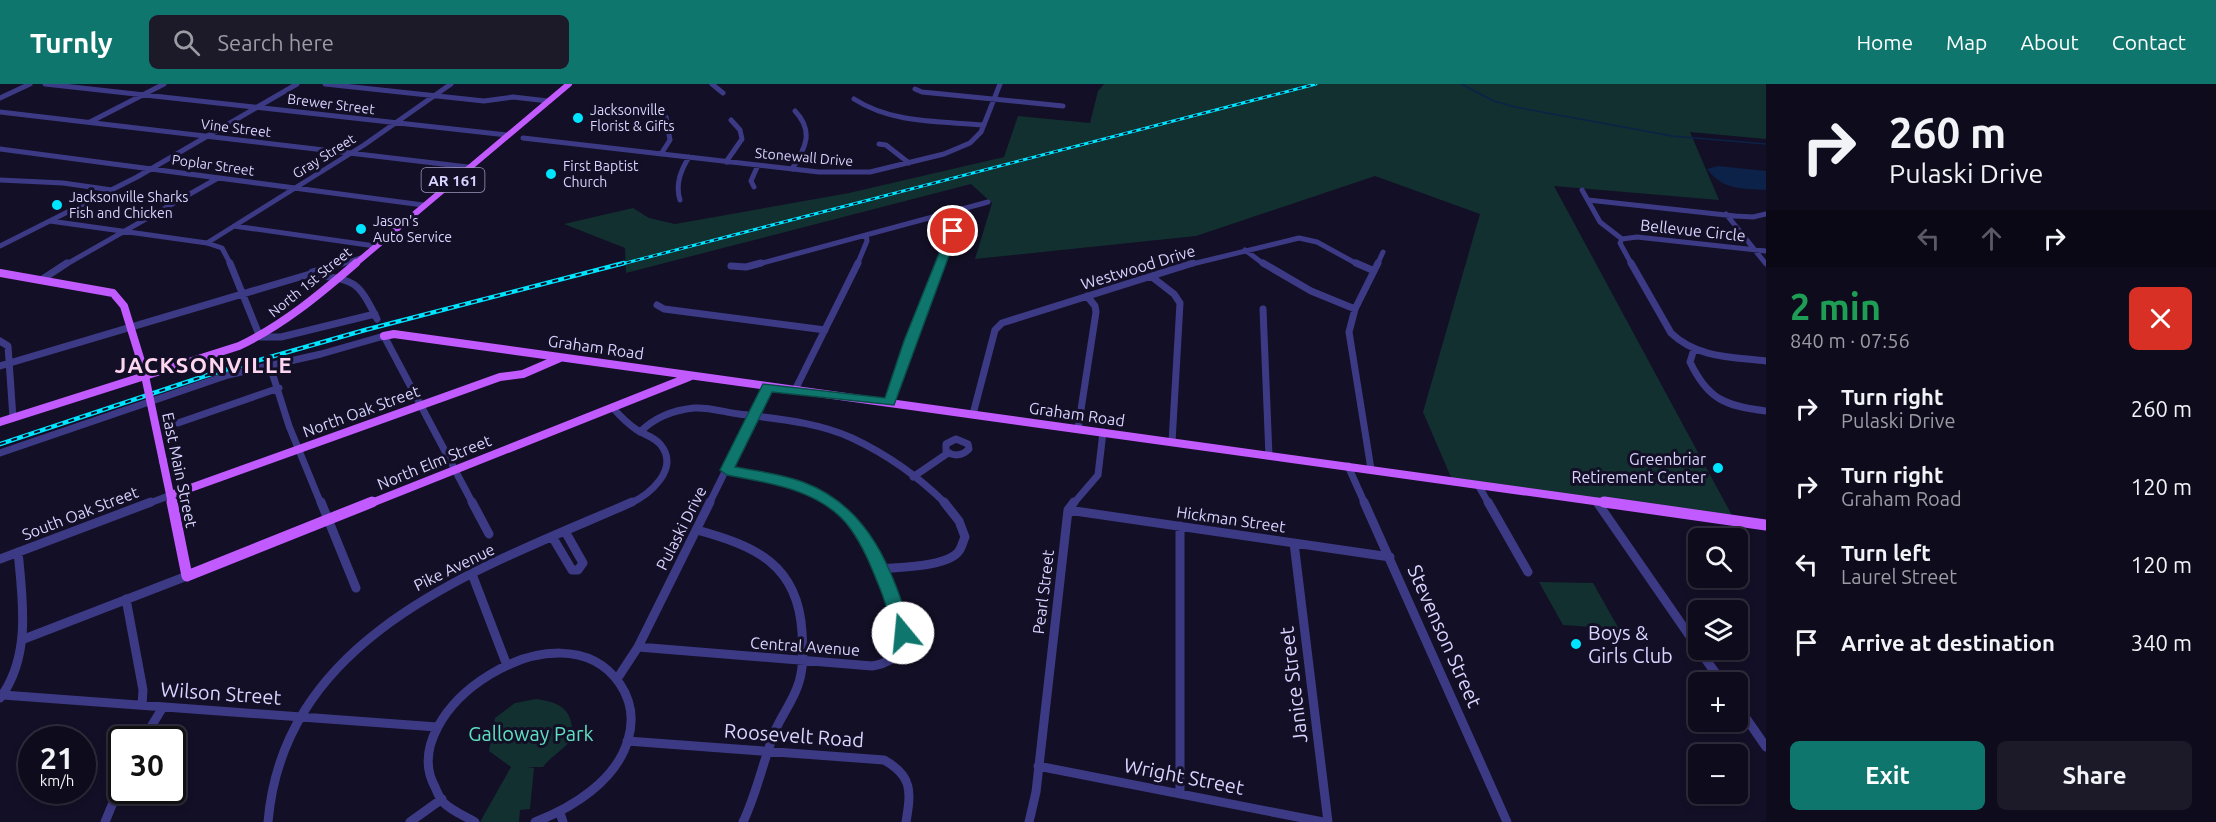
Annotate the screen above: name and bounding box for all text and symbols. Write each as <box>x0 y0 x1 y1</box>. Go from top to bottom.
search box <box>149 15 569 69</box>
icon: search <box>170 26 203 59</box>
text: Turnly <box>30 27 113 58</box>
text: Search here <box>218 30 334 55</box>
text: Home <box>1856 30 1913 54</box>
text: Map <box>1946 30 1987 54</box>
text: About <box>2020 30 2079 54</box>
text: Contact <box>2112 30 2186 54</box>
street label: Brewer Street <box>286 91 376 117</box>
place label: Jacksonville Florist & Gifts <box>590 102 675 134</box>
icon: right <box>1790 108 1868 186</box>
text: 260 m <box>1889 109 2006 156</box>
marker: Jacksonville Florist & Gifts <box>571 111 585 125</box>
street label: Vine Street <box>200 116 273 140</box>
street label: Gray Street <box>290 130 359 182</box>
street label: Stonewall Drive <box>754 145 854 169</box>
street label: Poplar Street <box>171 151 256 179</box>
place label: First Baptist Church <box>563 158 639 190</box>
text: Pulaski Drive <box>1889 158 2044 188</box>
marker: First Baptist Church <box>544 167 558 181</box>
road number: AR 161 <box>422 168 484 192</box>
place label: Jacksonville Sharks Fish and Chicken <box>69 189 188 221</box>
marker: Jacksonville Sharks Fish and Chicken <box>50 198 64 212</box>
pin <box>927 205 978 256</box>
place label: Jason's Auto Service <box>373 213 452 245</box>
icon: arrive <box>936 214 969 247</box>
street label: Bellevue Circle <box>1639 216 1747 244</box>
marker: Jason's Auto Service <box>354 222 368 236</box>
icon: left <box>1912 222 1945 255</box>
icon: ahead <box>1975 222 2008 255</box>
icon: right <box>2038 222 2071 255</box>
street label: Westwood Drive <box>1079 241 1197 293</box>
street label: North 1st Street <box>265 243 355 320</box>
text: 2 min <box>1790 286 1881 327</box>
button: close <box>2129 287 2192 350</box>
text: 840 m · 07:56 <box>1790 329 1910 352</box>
street label: Graham Road <box>547 331 645 363</box>
district label: JACKSONVILLE <box>115 352 293 377</box>
street label: North Oak Street <box>300 381 423 440</box>
text: Turn right <box>1841 384 1943 409</box>
icon: right <box>1790 392 1823 425</box>
text: 260 m <box>2131 396 2192 421</box>
street label: Graham Road <box>1028 398 1126 430</box>
text: Pulaski Drive <box>1841 409 1955 432</box>
street label: East Main Street <box>159 411 201 530</box>
street label: North Elm Street <box>374 431 494 493</box>
place label: Greenbriar Retirement Center <box>1572 450 1706 486</box>
marker: Greenbriar Retirement Center <box>1711 461 1725 475</box>
text: Turn right <box>1841 462 1943 487</box>
icon: right <box>1790 470 1823 503</box>
text: 120 m <box>2131 474 2192 499</box>
street label: South Oak Street <box>19 482 141 543</box>
street label: Pulaski Drive <box>652 483 710 573</box>
text: Graham Road <box>1841 487 1962 510</box>
street label: Hickman Street <box>1175 502 1287 536</box>
map controls <box>1688 528 1748 804</box>
button: search <box>1688 528 1748 588</box>
street label: Pike Avenue <box>411 540 497 594</box>
text: Turn left <box>1841 540 1931 565</box>
street label: Pearl Street <box>1029 548 1057 635</box>
icon: left <box>1790 548 1823 581</box>
text: 120 m <box>2131 552 2192 577</box>
street label: Stevenson Street <box>1403 561 1487 711</box>
text: Laurel Street <box>1841 565 1957 588</box>
button: layers <box>1688 600 1748 660</box>
position arrow <box>871 601 935 665</box>
place label: Boys & Girls Club <box>1588 621 1673 667</box>
street label: Janice Street <box>1274 625 1312 745</box>
icon: arrive <box>1790 626 1823 659</box>
text: Arrive at destination <box>1841 630 2055 655</box>
text: 340 m <box>2131 630 2192 655</box>
street label: Central Avenue <box>749 633 861 659</box>
marker: Boys & Girls Club <box>1569 637 1583 651</box>
button: + <box>1688 672 1748 732</box>
street label: Wilson Street <box>160 677 282 709</box>
street label: Roosevelt Road <box>723 719 865 751</box>
park label: Galloway Park <box>468 722 594 745</box>
speed limit sign: 30 <box>108 726 186 804</box>
text: 21 <box>40 741 74 775</box>
button: Exit <box>1790 741 1985 810</box>
button: Share <box>1997 741 2192 810</box>
button: − <box>1688 744 1748 804</box>
street label: Wright Street <box>1122 753 1246 799</box>
text: km/h <box>40 772 74 789</box>

